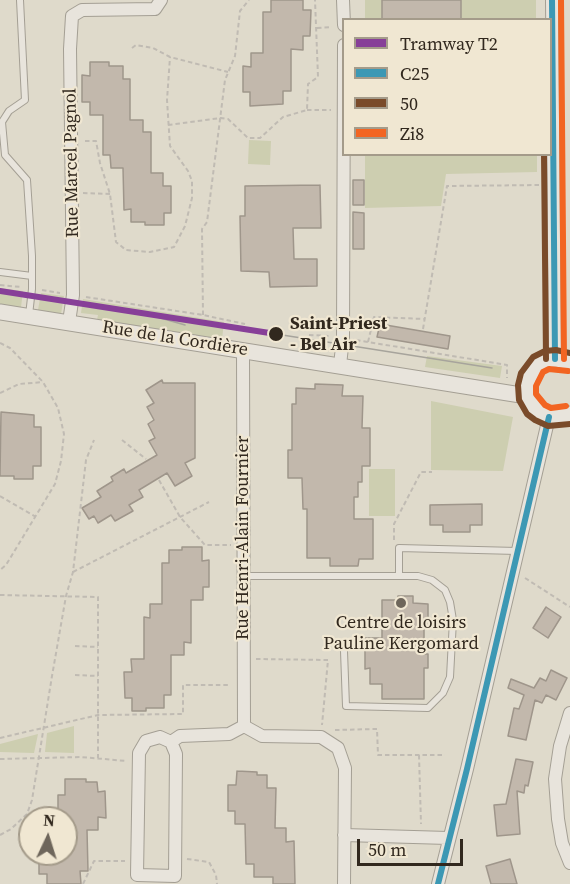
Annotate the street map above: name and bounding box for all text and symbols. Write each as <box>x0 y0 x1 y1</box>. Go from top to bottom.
legend <box>342 18 552 156</box>
text: Tramway T2 <box>400 31 498 56</box>
text: C25 <box>400 61 429 86</box>
street label: Rue Marcel Pagnol <box>60 88 84 238</box>
text: 50 <box>400 91 418 116</box>
text: Zi8 <box>400 121 424 146</box>
place label: Saint-Priest - Bel Air <box>290 313 387 356</box>
street label: Rue de la Cordière <box>101 317 249 361</box>
marker: Saint-Priest - Bel Air <box>267 325 285 343</box>
street label: Rue Henri-Alain Fournier <box>232 436 254 640</box>
marker: Centre de loisirs Pauline Kergomard <box>394 596 408 610</box>
place label: Centre de loisirs Pauline Kergomard <box>323 612 479 654</box>
north arrow <box>18 806 78 866</box>
text: N <box>43 809 56 831</box>
scale bar <box>360 827 466 865</box>
text: 50 m <box>368 837 406 862</box>

